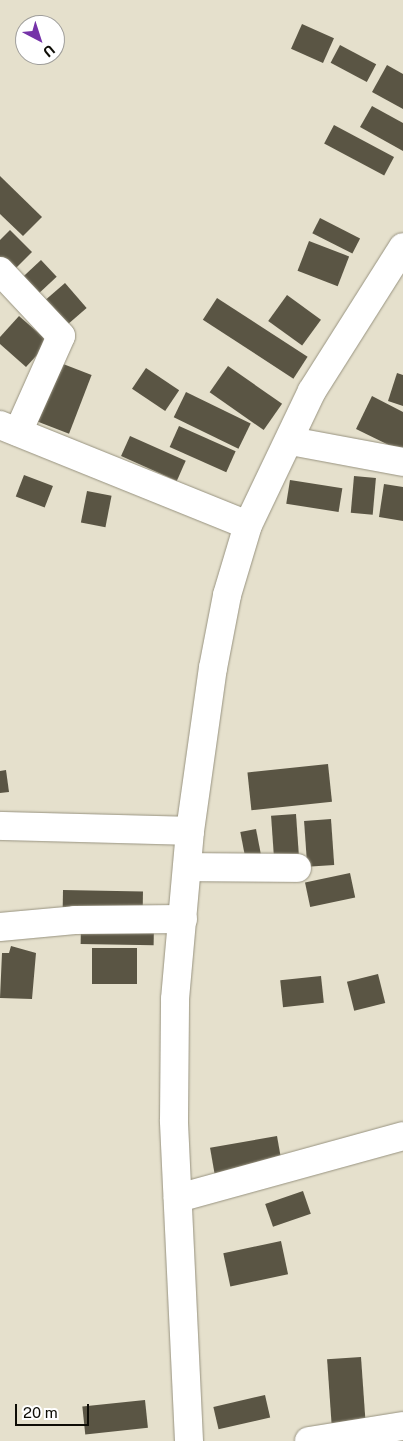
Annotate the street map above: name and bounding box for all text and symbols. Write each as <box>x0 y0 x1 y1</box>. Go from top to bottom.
north arrow <box>15 15 65 65</box>
text: U <box>40 41 58 60</box>
scale bar <box>18 1394 91 1426</box>
text: 20 m <box>23 1404 58 1421</box>

